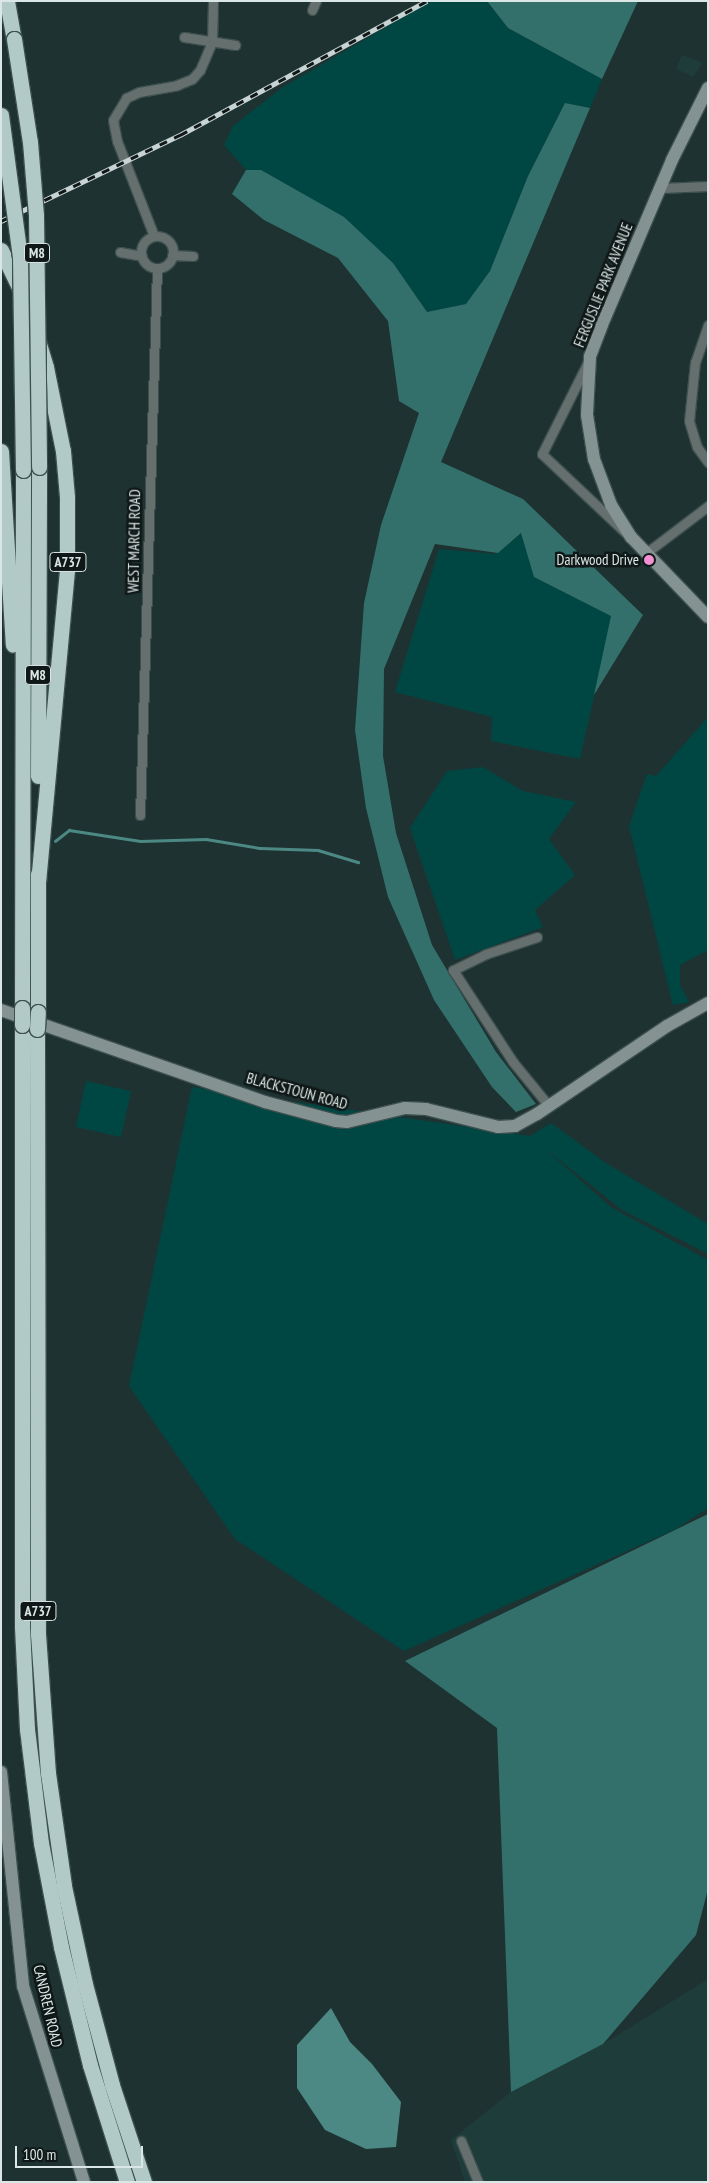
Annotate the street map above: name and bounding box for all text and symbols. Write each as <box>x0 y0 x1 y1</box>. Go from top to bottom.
street label: FERGUSLIE PARK AVENUE <box>570 220 636 350</box>
road number: M8 <box>23 242 51 264</box>
street label: WEST MARCH ROAD <box>124 489 144 593</box>
road number: A737 <box>49 550 87 574</box>
place label: Darkwood Drive <box>557 551 639 569</box>
marker: Darkwood Drive <box>643 554 655 566</box>
road number: M8 <box>24 664 52 686</box>
street label: BLACKSTOUN ROAD <box>244 1069 350 1113</box>
road number: A737 <box>19 1600 57 1622</box>
street label: CANDREN ROAD <box>30 1963 66 2049</box>
scale bar <box>18 2136 145 2168</box>
text: 100 m <box>23 2145 56 2164</box>

